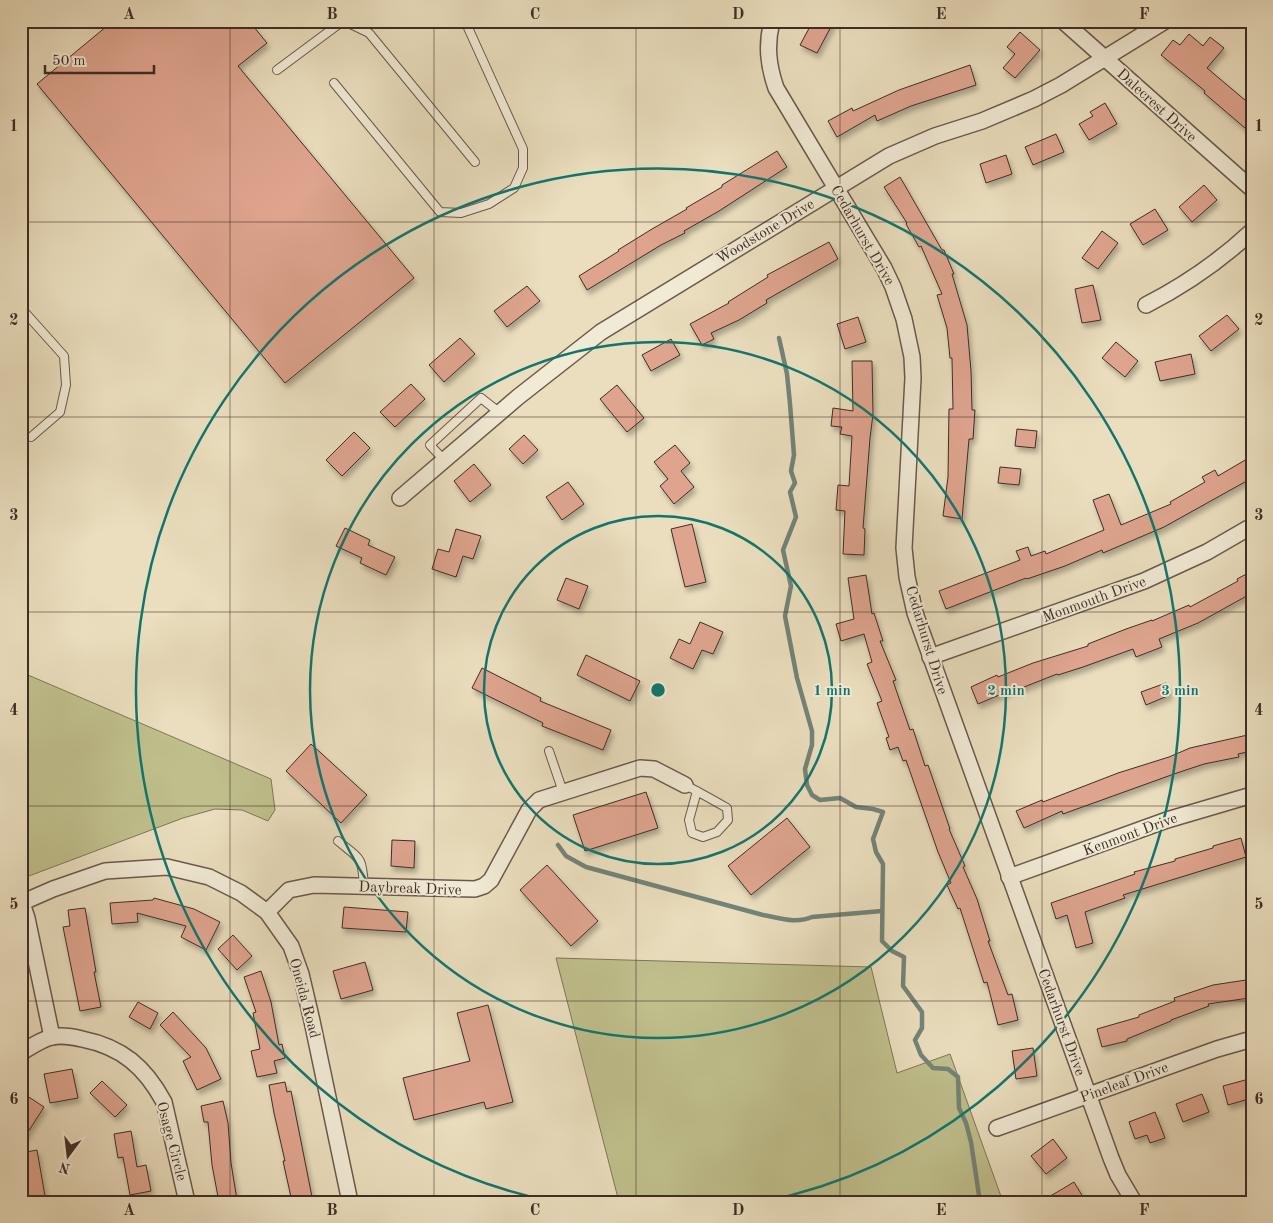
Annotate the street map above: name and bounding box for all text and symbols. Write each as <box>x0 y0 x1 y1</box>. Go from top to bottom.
text: A <box>123 7 135 23</box>
text: B <box>326 7 338 23</box>
text: C <box>530 7 540 23</box>
text: D <box>732 7 744 23</box>
text: E <box>935 7 947 23</box>
text: F <box>1139 7 1150 23</box>
scale bar <box>45 42 154 74</box>
text: 50 m <box>52 54 86 69</box>
street label: Dalecrest Drive <box>1113 67 1199 146</box>
text: 1 <box>9 119 19 135</box>
text: 1 <box>1254 119 1264 135</box>
street label: Cedarhurst Drive <box>827 183 896 288</box>
street label: Woodstone Drive <box>714 197 818 267</box>
text: 2 <box>9 313 19 329</box>
text: 2 <box>1254 313 1264 329</box>
text: 3 <box>9 508 19 524</box>
text: 3 <box>1254 508 1264 524</box>
street label: Monmouth Drive <box>1041 575 1148 626</box>
street label: Cedarhurst Drive <box>902 584 949 697</box>
centre of rings <box>649 681 667 699</box>
text: 1 min <box>813 684 851 699</box>
text: 2 min <box>987 684 1025 699</box>
text: 3 min <box>1161 684 1199 699</box>
text: 4 <box>9 703 19 719</box>
text: 4 <box>1254 703 1264 719</box>
street label: Kenmont Drive <box>1081 811 1180 859</box>
street label: Daybreak Drive <box>358 880 462 899</box>
text: 5 <box>9 897 19 913</box>
text: 5 <box>1254 897 1264 913</box>
street label: Oneida Road <box>286 957 322 1040</box>
street label: Cedarhurst Drive <box>1034 967 1087 1078</box>
street label: Pineleaf Drive <box>1078 1060 1171 1106</box>
text: 6 <box>9 1092 19 1108</box>
text: 6 <box>1254 1092 1264 1108</box>
street label: Osage Circle <box>153 1100 188 1183</box>
north arrow <box>42 1130 92 1180</box>
text: N <box>58 1159 72 1176</box>
text: A <box>123 1203 135 1219</box>
text: B <box>326 1203 338 1219</box>
text: C <box>530 1203 540 1219</box>
text: D <box>732 1203 744 1219</box>
text: E <box>935 1203 947 1219</box>
text: F <box>1139 1203 1150 1219</box>

